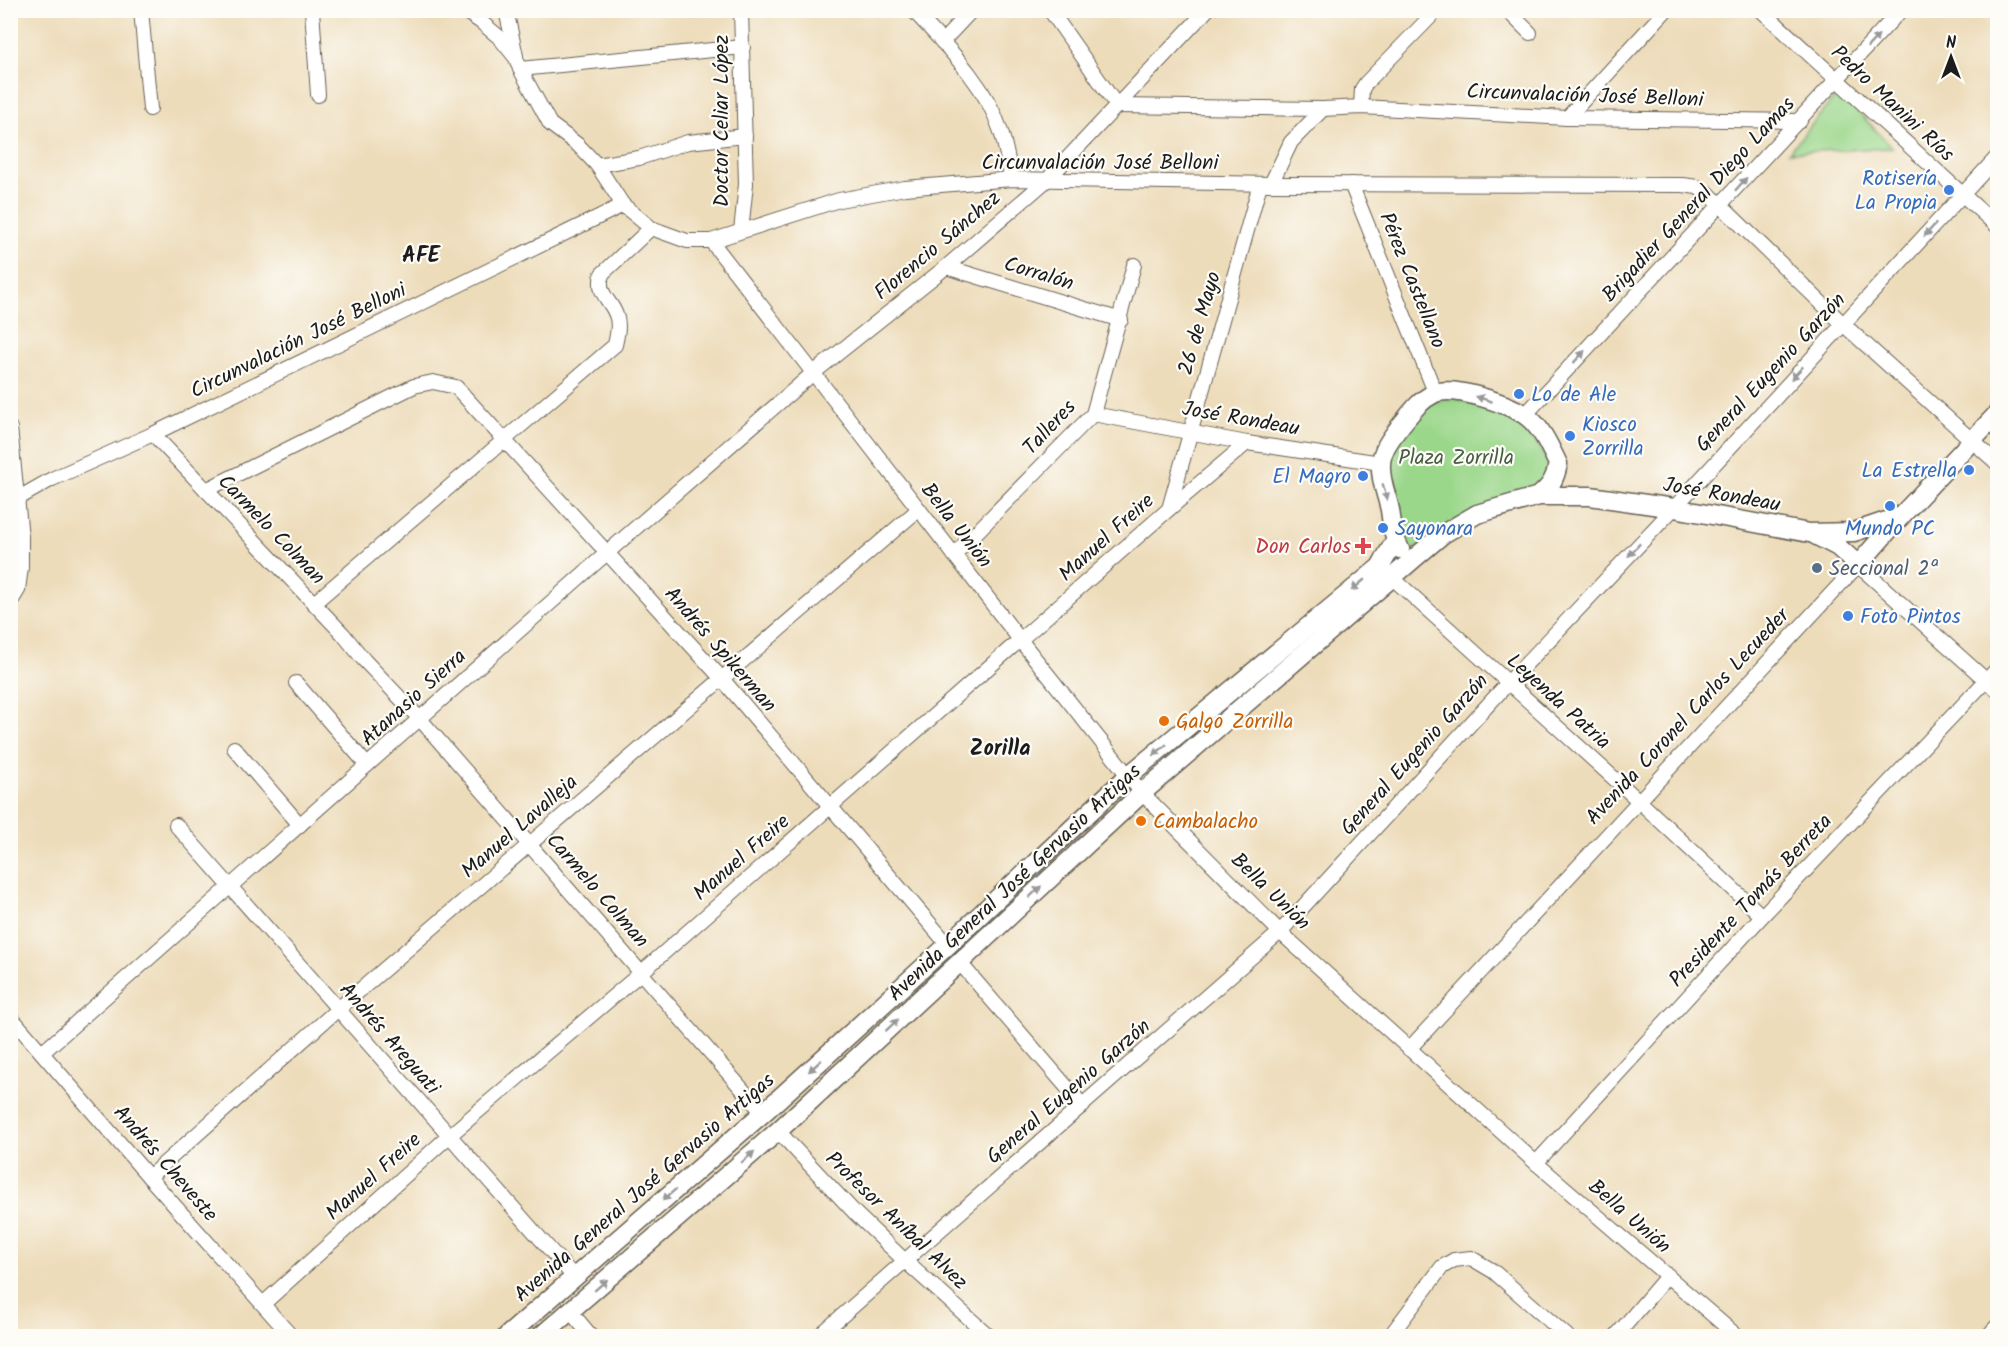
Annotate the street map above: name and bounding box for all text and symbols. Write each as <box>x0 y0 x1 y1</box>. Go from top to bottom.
north arrow <box>1921 27 1981 87</box>
text: N <box>1946 31 1956 56</box>
one-way arrow <box>1866 34 1879 49</box>
street label: Doctor Celiar López <box>706 35 739 207</box>
street label: Pedro Manini Ríos <box>1823 38 1961 170</box>
street label: Circunvalación José Belloni <box>1466 76 1705 117</box>
street label: Brigadier General Diego Lamas <box>1594 89 1804 311</box>
street label: Circunvalación José Belloni <box>981 147 1220 180</box>
place label: Rotisería La Propia <box>1855 163 1937 220</box>
one-way arrow <box>1734 177 1747 192</box>
street label: Florencio Sánchez <box>867 183 1009 309</box>
marker: Rotisería La Propia <box>1942 183 1956 197</box>
street label: Pérez Castellano <box>1369 207 1454 354</box>
one-way arrow <box>1923 223 1937 237</box>
district label: AFE <box>402 239 441 274</box>
street label: Corralón <box>999 248 1078 301</box>
street label: 26 de Mayo <box>1170 268 1231 379</box>
street label: Circunvalación José Belloni <box>185 274 413 408</box>
street label: General Eugenio Garzón <box>1688 285 1854 461</box>
one-way arrow <box>1572 350 1586 365</box>
one-way arrow <box>1791 366 1805 380</box>
place label: Lo de Ale <box>1531 379 1617 412</box>
marker: Lo de Ale <box>1512 387 1526 401</box>
street label: Talleres <box>1015 393 1085 463</box>
street label: José Rondeau <box>1179 393 1302 446</box>
one-way arrow <box>1475 394 1493 403</box>
place label: Kiosco Zorrilla <box>1582 409 1644 466</box>
marker: Kiosco Zorrilla <box>1563 429 1577 443</box>
park label: Plaza Zorrilla <box>1398 442 1514 475</box>
place label: La Estrella <box>1861 455 1957 488</box>
place label: El Magro <box>1272 461 1351 494</box>
marker: La Estrella <box>1962 463 1976 477</box>
street label: Carmelo Colman <box>209 467 333 593</box>
marker: El Magro <box>1356 469 1370 483</box>
street label: José Rondeau <box>1660 469 1783 522</box>
street label: Bella Unión <box>912 476 1000 576</box>
one-way arrow <box>1381 483 1390 501</box>
street label: Manuel Freire <box>1052 486 1163 590</box>
marker: Mundo PC <box>1883 499 1897 513</box>
place label: Sayonara <box>1395 513 1473 546</box>
place label: Mundo PC <box>1845 513 1935 546</box>
marker: Sayonara <box>1376 521 1390 535</box>
place label: Don Carlos <box>1255 531 1351 564</box>
marker: Don Carlos <box>1356 539 1370 553</box>
one-way arrow <box>1627 543 1641 557</box>
place label: Seccional 2ª <box>1829 553 1940 586</box>
marker: Seccional 2ª <box>1810 561 1824 575</box>
one-way arrow <box>1350 578 1366 591</box>
street label: Andrés Spikerman <box>656 579 784 720</box>
street label: Avenida Coronel Carlos Lecueder <box>1578 600 1799 833</box>
place label: Foto Pintos <box>1860 601 1961 634</box>
marker: Foto Pintos <box>1841 609 1855 623</box>
street label: Atanasio Sierra <box>354 641 474 755</box>
street label: Leyenda Patria <box>1498 646 1618 758</box>
street label: General Eugenio Garzón <box>1333 666 1497 844</box>
place label: Galgo Zorrilla <box>1176 706 1293 739</box>
marker: Galgo Zorrilla <box>1157 714 1171 728</box>
district label: Zorilla <box>970 732 1030 767</box>
one-way arrow <box>1153 743 1168 756</box>
street label: Avenida General José Gervasio Artigas <box>881 756 1149 1010</box>
street label: Manuel Lavalleja <box>454 767 586 887</box>
street label: Manuel Freire <box>686 806 798 910</box>
place label: Cambalacho <box>1153 806 1258 839</box>
street label: Presidente Tomás Berreta <box>1661 806 1841 996</box>
marker: Cambalacho <box>1134 814 1148 828</box>
street label: Carmelo Colman <box>537 826 656 956</box>
street label: Bella Unión <box>1222 845 1318 939</box>
one-way arrow <box>1028 886 1042 900</box>
street label: Andrés Areguati <box>330 975 448 1103</box>
street label: General Eugenio Garzón <box>979 1011 1159 1173</box>
one-way arrow <box>885 1019 899 1033</box>
one-way arrow <box>807 1059 822 1073</box>
street label: Avenida General José Gervasio Artigas <box>507 1065 783 1311</box>
street label: Andrés Cheveste <box>104 1098 226 1230</box>
street label: Manuel Freire <box>319 1125 430 1229</box>
street label: Profesor Aníbal Alvez <box>817 1144 975 1298</box>
one-way arrow <box>740 1151 755 1164</box>
street label: Bella Unión <box>1580 1172 1678 1263</box>
one-way arrow <box>661 1189 677 1202</box>
one-way arrow <box>593 1278 609 1291</box>

